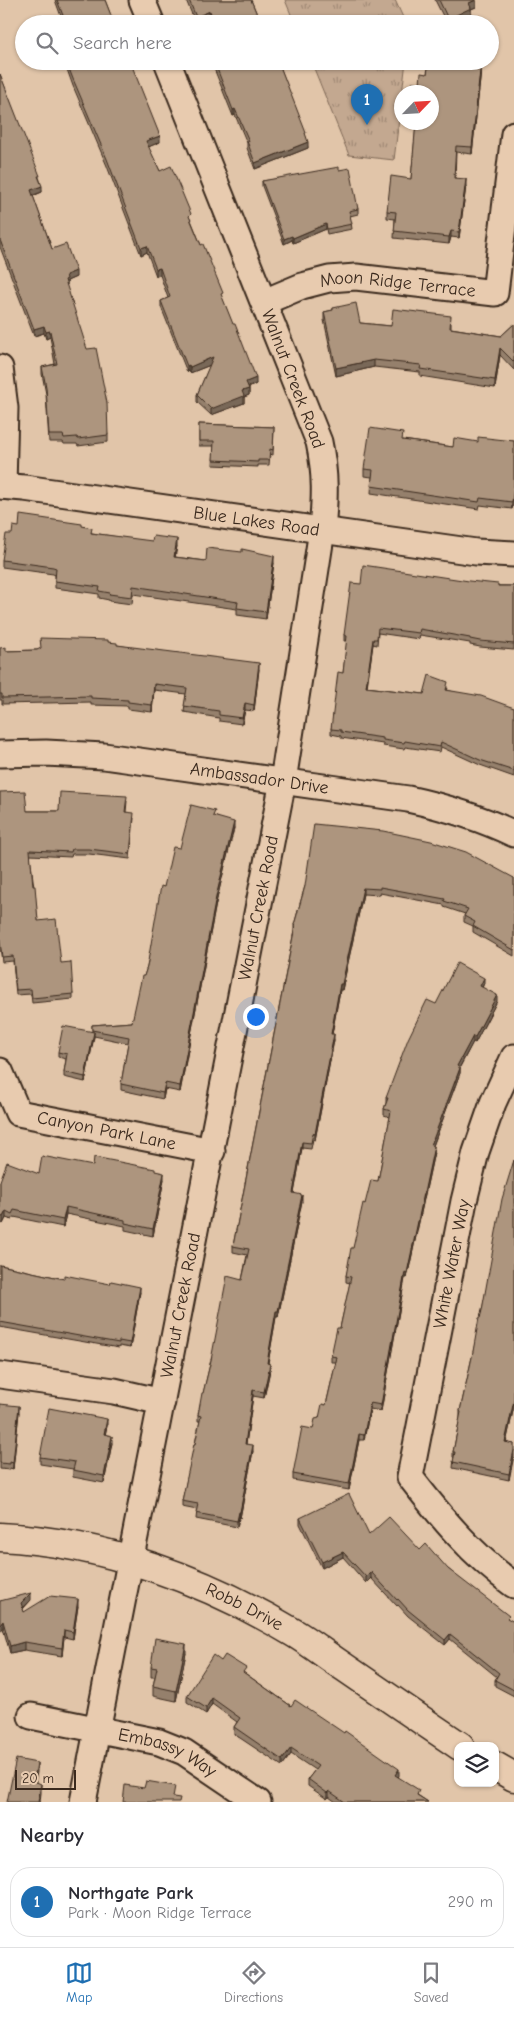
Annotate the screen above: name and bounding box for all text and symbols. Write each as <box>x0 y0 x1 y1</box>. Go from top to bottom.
search box <box>15 15 499 70</box>
icon: search <box>33 29 61 57</box>
text: Search here <box>73 32 172 54</box>
pin: 1 <box>351 84 383 125</box>
north arrow <box>394 85 439 130</box>
street label: Moon Ridge Terrace <box>317 266 477 301</box>
street label: Walnut Creek Road <box>257 306 329 452</box>
street label: Blue Lakes Road <box>192 502 321 540</box>
street label: Ambassador Drive <box>189 758 330 798</box>
street label: Walnut Creek Road <box>234 834 283 982</box>
your location <box>243 1004 269 1030</box>
street label: Canyon Park Lane <box>35 1106 178 1154</box>
street label: White Water Way <box>429 1197 475 1330</box>
street label: Walnut Creek Road <box>156 1231 205 1380</box>
street label: Robb Drive <box>202 1578 287 1635</box>
street label: Embassy Way <box>116 1723 221 1782</box>
map controls <box>454 1742 499 1787</box>
button: layers <box>454 1742 499 1787</box>
scale bar <box>15 1767 76 1790</box>
text: 20 m <box>22 1770 54 1787</box>
text: Nearby <box>20 1823 84 1847</box>
text: Northgate Park <box>68 1882 193 1904</box>
text: 1 <box>34 1893 40 1911</box>
text: 290 m <box>448 1893 493 1911</box>
text: Park · Moon Ridge Terrace <box>68 1904 252 1922</box>
tab: Map <box>65 1959 93 2006</box>
tab: Directions <box>224 1959 283 2006</box>
tab: Saved <box>414 1959 449 2006</box>

